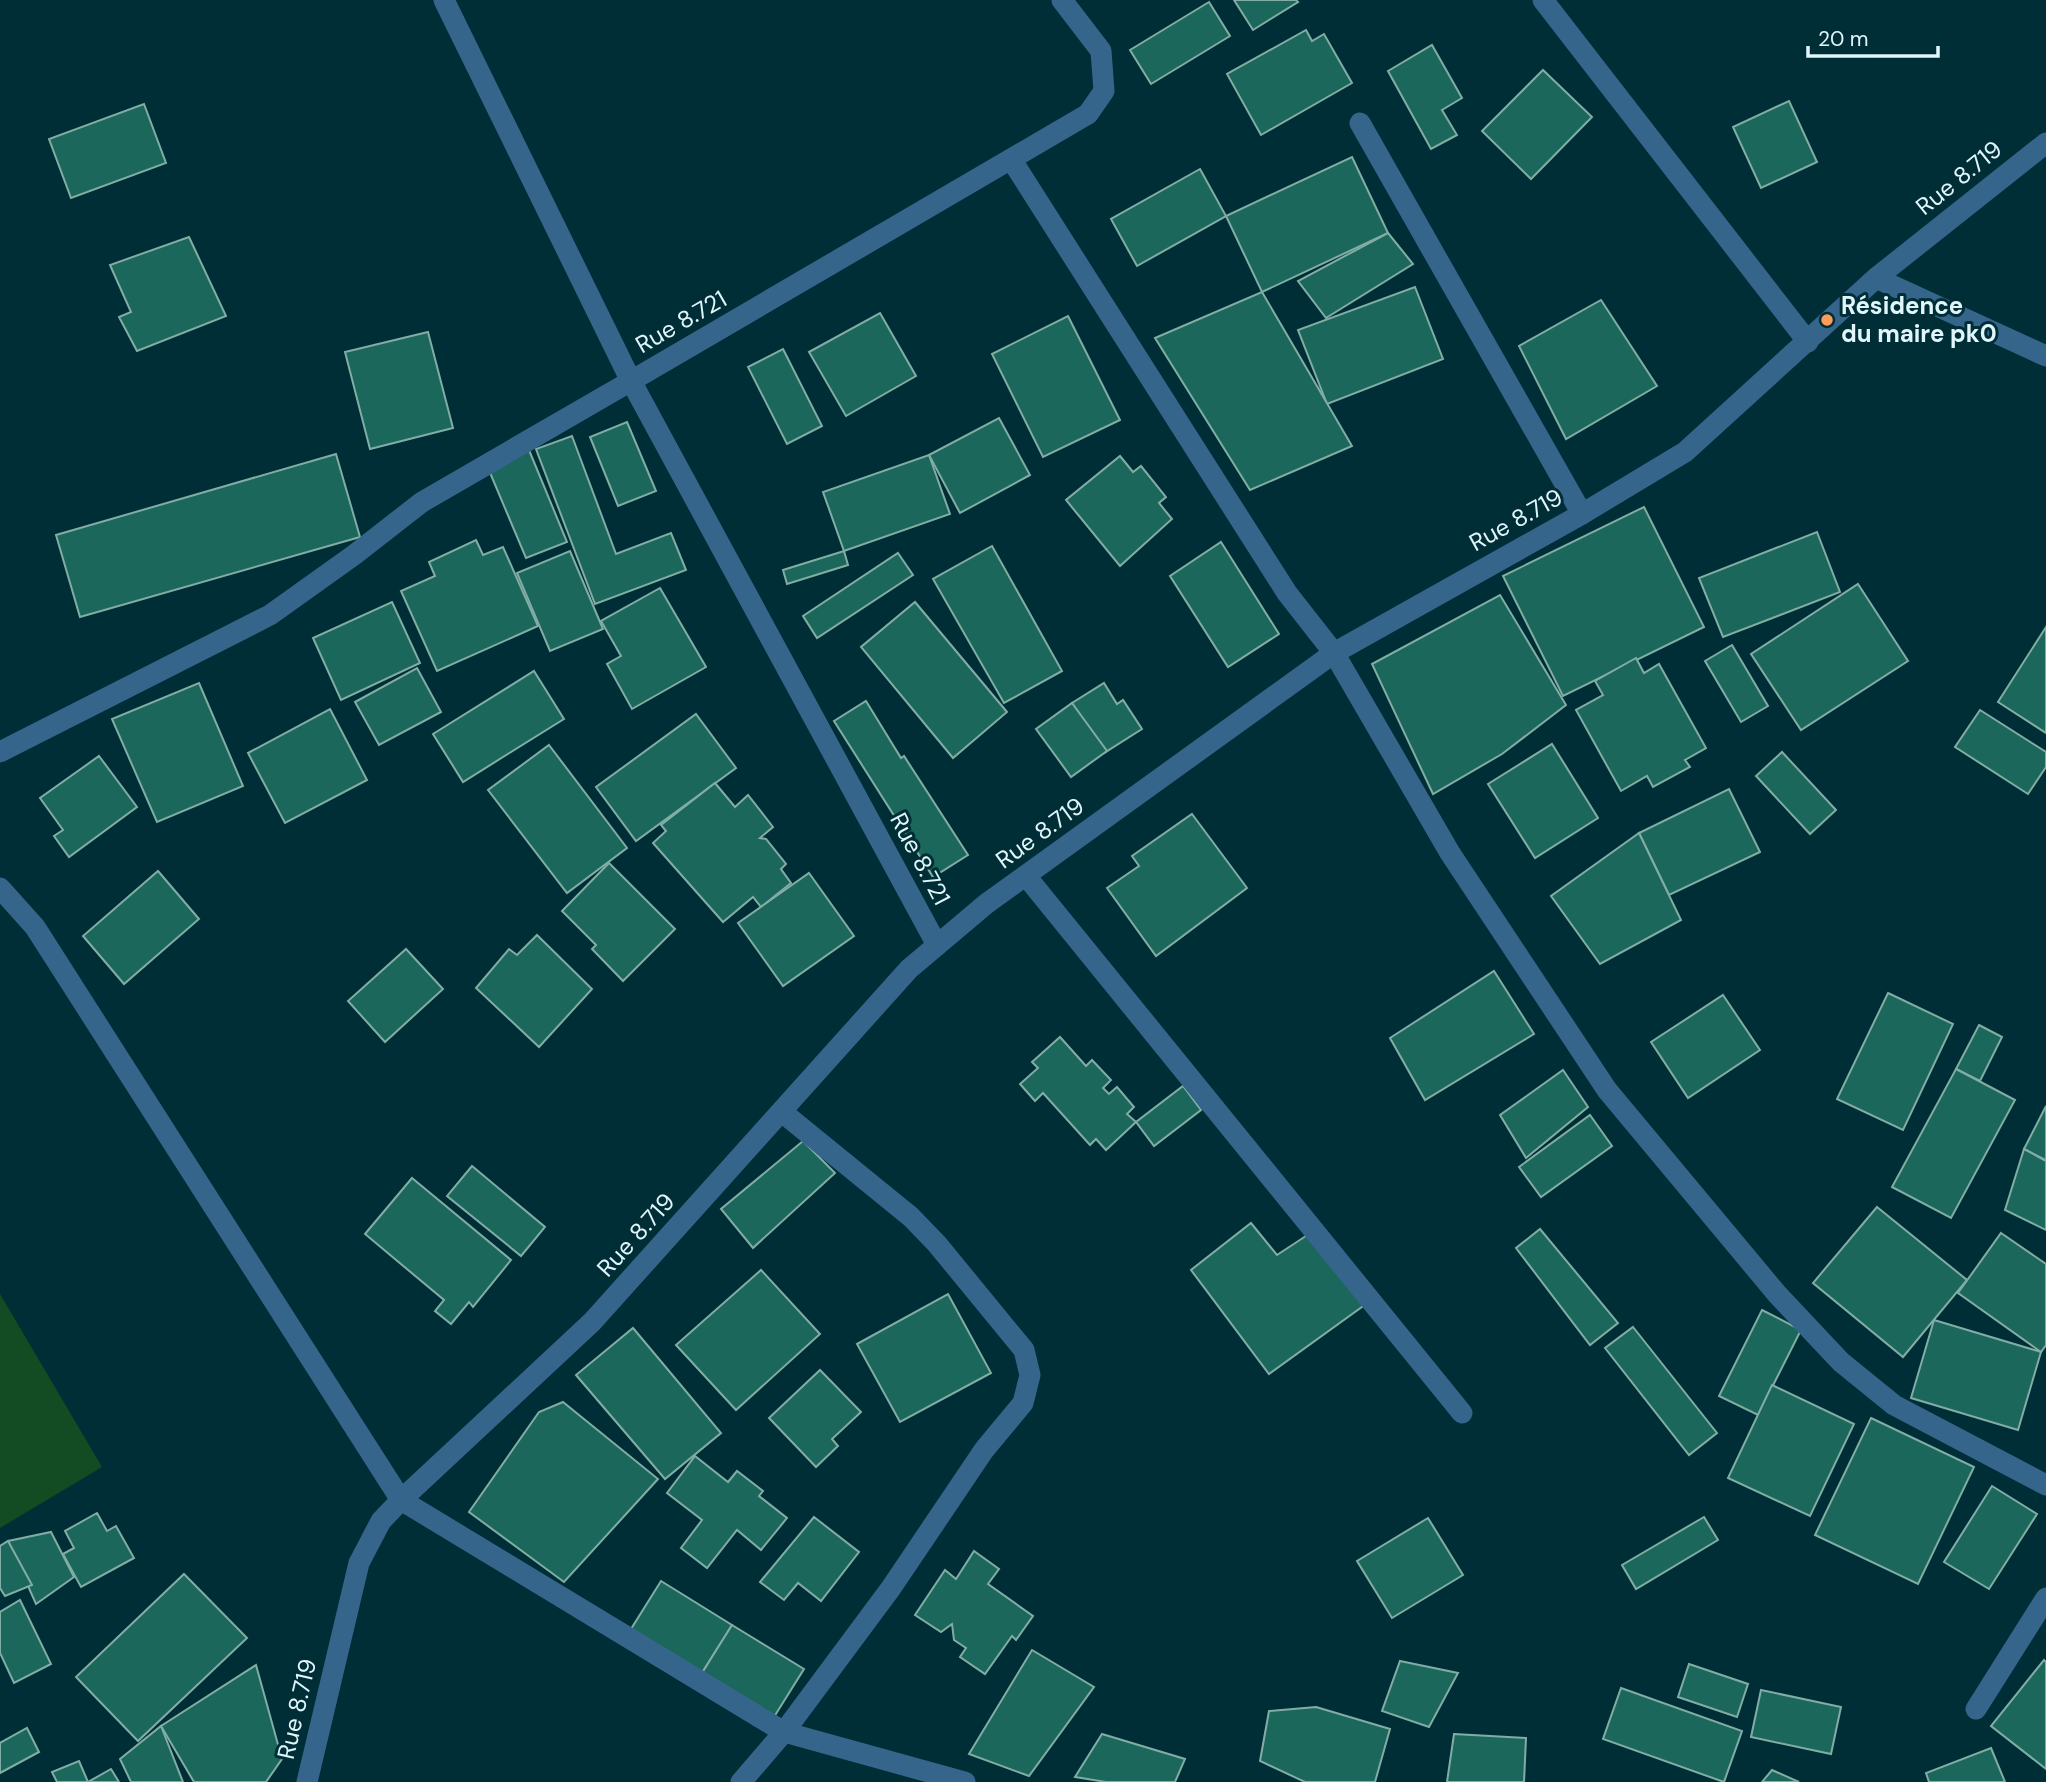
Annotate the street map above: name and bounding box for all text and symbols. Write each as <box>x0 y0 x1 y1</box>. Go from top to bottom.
scale bar <box>1808 14 1938 58</box>
text: 20 m <box>1818 25 1869 53</box>
street label: Rue 8.719 <box>1909 133 2008 222</box>
street label: Rue 8.721 <box>630 283 732 360</box>
place label: Résidence du maire pk0 <box>1841 290 1997 349</box>
marker: Résidence du maire pk0 <box>1819 312 1835 328</box>
street label: Rue 8.719 <box>1464 481 1568 558</box>
street label: Rue 8.719 <box>989 790 1090 875</box>
street label: Rue 8.721 <box>883 807 958 910</box>
street label: Rue 8.719 <box>590 1186 681 1283</box>
street label: Rue 8.719 <box>270 1656 323 1762</box>

